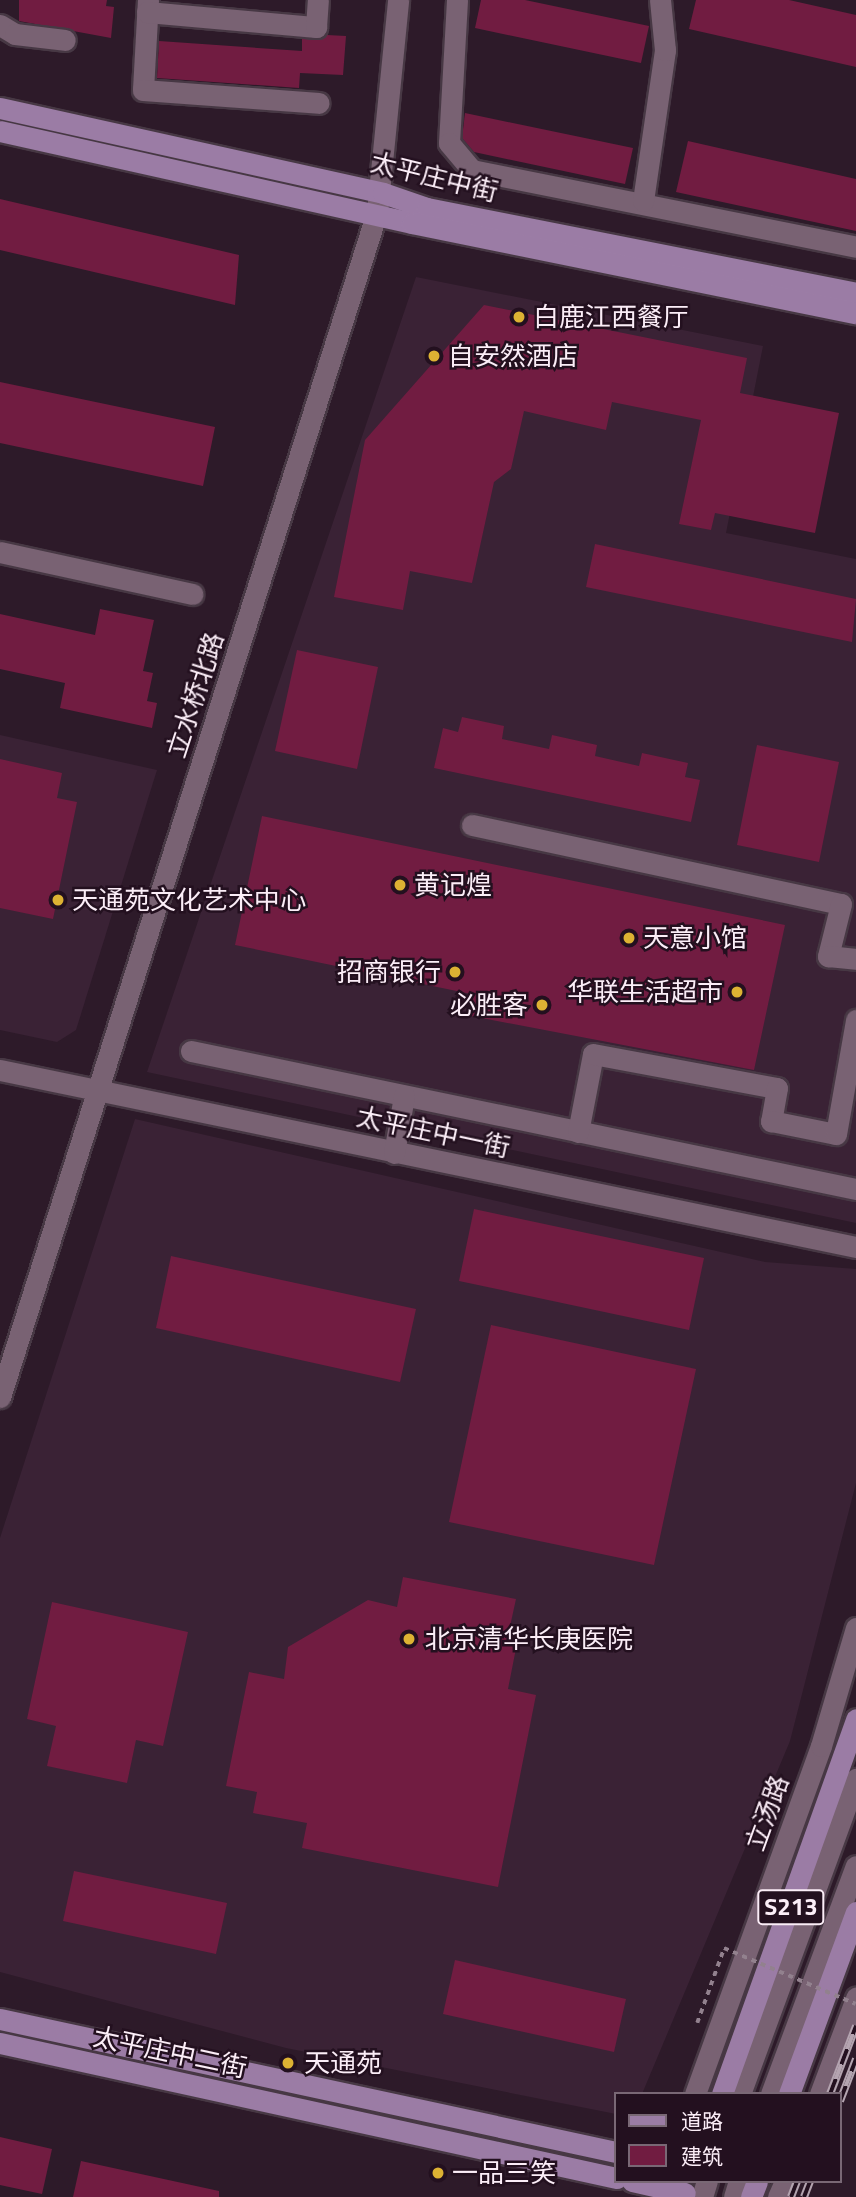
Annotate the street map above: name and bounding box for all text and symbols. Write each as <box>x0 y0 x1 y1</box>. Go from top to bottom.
street label: 太平庄中街 <box>367 146 501 208</box>
place label: 白鹿江西餐厅 <box>533 301 689 333</box>
marker: 白鹿江西餐厅 <box>511 309 527 325</box>
place label: 自安然酒店 <box>448 340 578 372</box>
marker: 自安然酒店 <box>426 348 442 364</box>
street label: 立水桥北路 <box>160 628 230 762</box>
place label: 黄记煌 <box>414 869 492 901</box>
marker: 黄记煌 <box>392 877 408 893</box>
place label: 天通苑文化艺术中心 <box>72 884 306 916</box>
marker: 天通苑文化艺术中心 <box>50 892 66 908</box>
place label: 天意小馆 <box>643 922 747 954</box>
marker: 天意小馆 <box>621 930 637 946</box>
place label: 招商银行 <box>337 956 441 988</box>
marker: 招商银行 <box>447 964 463 980</box>
place label: 华联生活超市 <box>567 976 723 1008</box>
marker: 华联生活超市 <box>729 984 745 1000</box>
place label: 必胜客 <box>450 989 528 1021</box>
marker: 必胜客 <box>534 997 550 1013</box>
street label: 太平庄中一街 <box>353 1101 513 1163</box>
place label: 北京清华长庚医院 <box>425 1623 633 1655</box>
marker: 北京清华长庚医院 <box>399 1629 419 1649</box>
street label: 立汤路 <box>739 1771 795 1855</box>
road number: S213 <box>756 1886 826 1928</box>
street label: 太平庄中二街 <box>90 2021 250 2083</box>
place label: 天通苑 <box>304 2047 382 2079</box>
marker: 天通苑 <box>278 2053 298 2073</box>
legend <box>614 2092 842 2183</box>
text: 道路 <box>681 2105 723 2137</box>
text: 建筑 <box>681 2140 723 2172</box>
place label: 一品三笑 <box>452 2157 556 2189</box>
marker: 一品三笑 <box>430 2165 446 2181</box>

